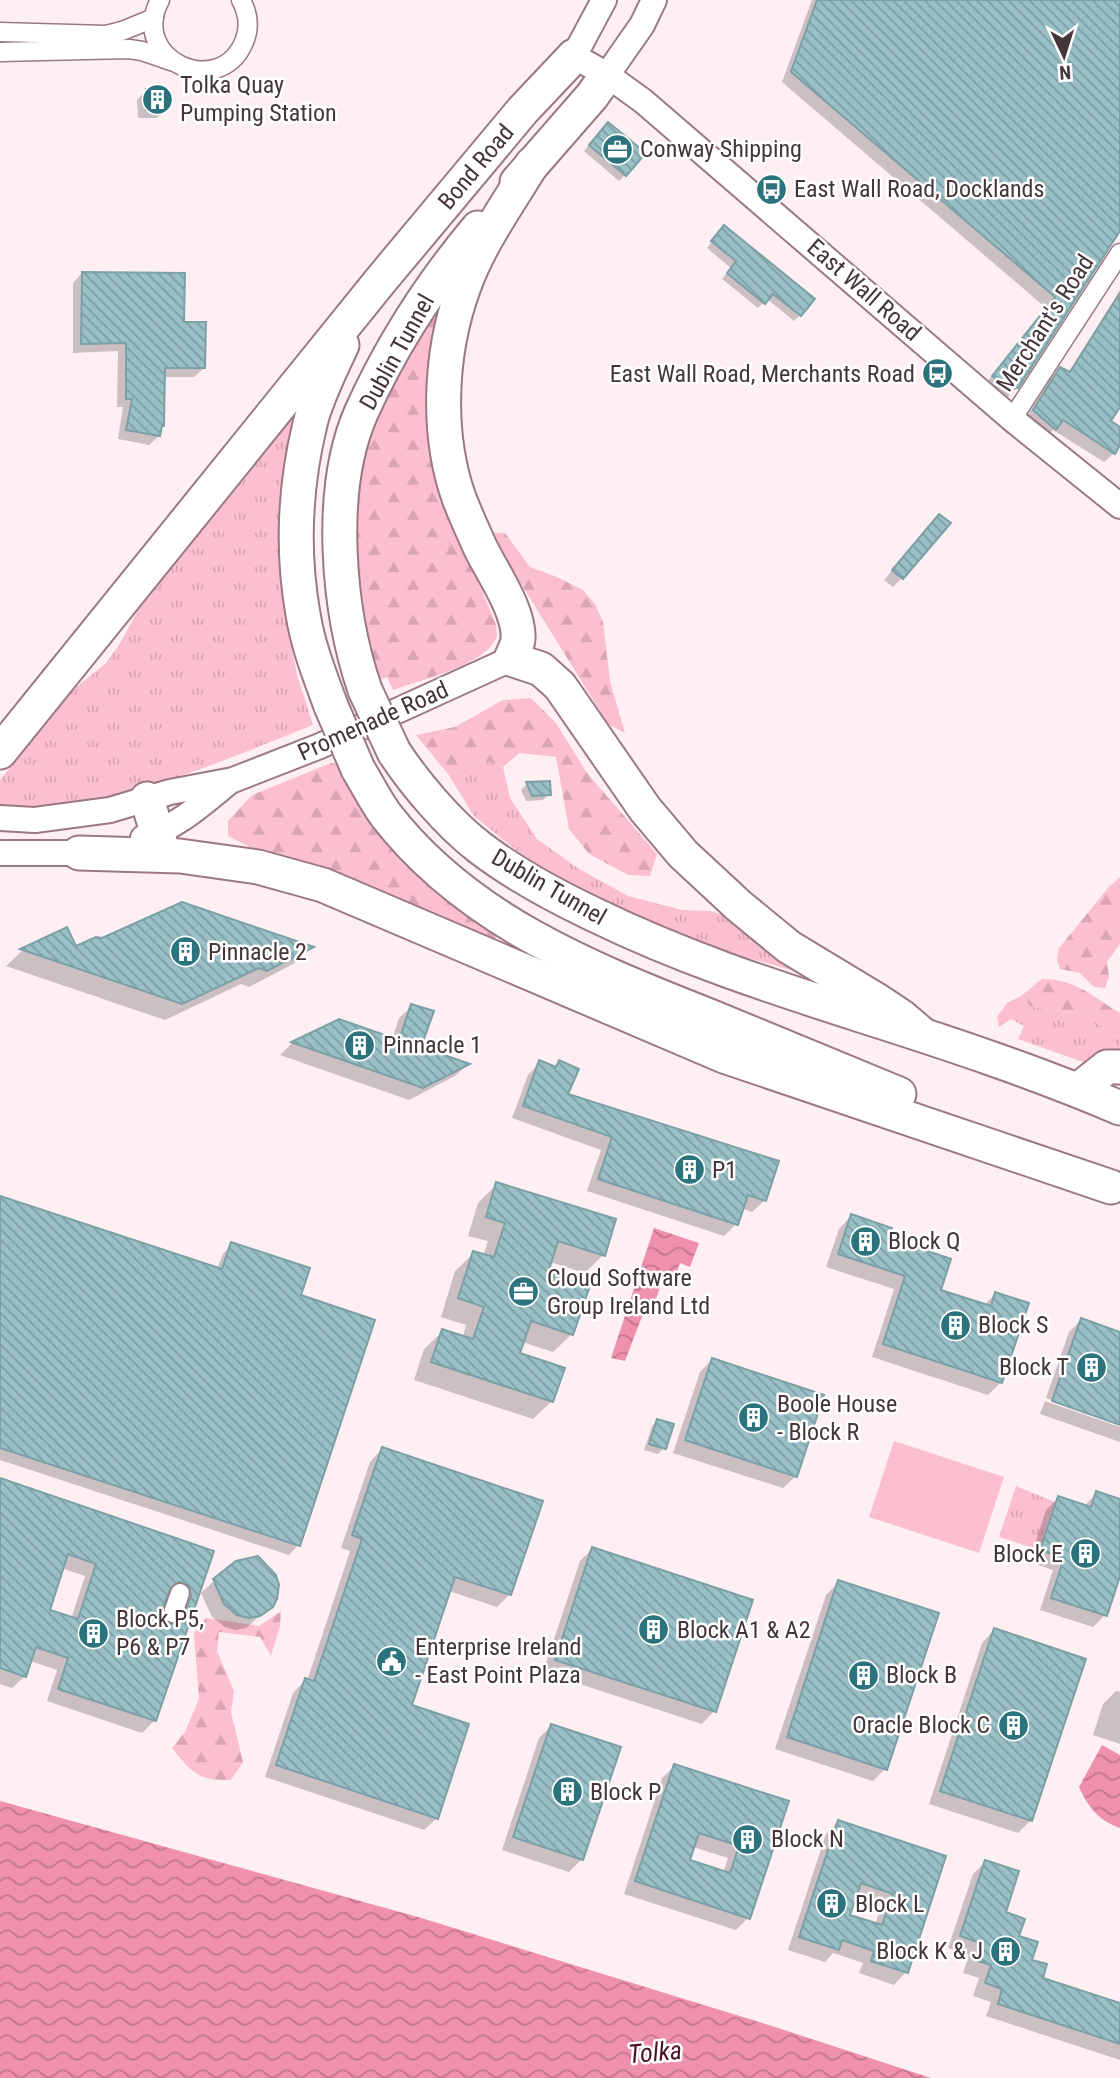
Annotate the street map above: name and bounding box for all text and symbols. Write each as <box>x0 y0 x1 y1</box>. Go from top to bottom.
north arrow <box>1029 21 1099 91</box>
text: N <box>1059 61 1072 84</box>
place label: Tolka Quay Pumping Station <box>180 71 337 127</box>
building icon: Tolka Quay Pumping Station <box>140 82 174 116</box>
street label: Bond Road <box>432 119 520 215</box>
office icon: Conway Shipping <box>600 132 634 166</box>
place label: Conway Shipping <box>640 135 802 163</box>
bus stop icon: East Wall Road, Docklands <box>754 172 788 206</box>
place label: East Wall Road, Docklands <box>794 175 1044 203</box>
street label: East Wall Road <box>802 233 926 347</box>
street label: Merchant's Road <box>990 249 1100 397</box>
street label: Dublin Tunnel <box>354 289 440 415</box>
bus stop icon: East Wall Road, Merchants Road <box>921 357 955 391</box>
place label: East Wall Road, Merchants Road <box>610 360 915 388</box>
street label: Promenade Road <box>293 675 453 767</box>
street label: Dublin Tunnel <box>487 843 611 931</box>
building icon: Pinnacle 2 <box>168 935 202 969</box>
place label: Pinnacle 2 <box>208 938 307 966</box>
building icon: Pinnacle 1 <box>343 1028 377 1062</box>
place label: Pinnacle 1 <box>383 1031 482 1059</box>
building icon: P1 <box>672 1153 706 1187</box>
place label: P1 <box>712 1156 737 1184</box>
building icon: Block Q <box>848 1224 882 1258</box>
place label: Block Q <box>888 1227 961 1255</box>
place label: Cloud Software Group Ireland Ltd <box>547 1264 710 1320</box>
office icon: Cloud Software Group Ireland Ltd <box>507 1275 541 1309</box>
building icon: Block S <box>938 1308 972 1342</box>
place label: Block S <box>978 1311 1049 1339</box>
building icon: Block T <box>1075 1350 1109 1384</box>
place label: Block T <box>999 1353 1069 1381</box>
place label: Boole House - Block R <box>777 1390 897 1446</box>
building icon: Boole House - Block R <box>737 1401 771 1435</box>
building icon: Block E <box>1069 1537 1103 1571</box>
place label: Block E <box>993 1540 1063 1568</box>
place label: Block P5, P6 & P7 <box>116 1605 204 1661</box>
building icon: Block A1 & A2 <box>637 1613 671 1647</box>
building icon: Block P5, P6 & P7 <box>76 1616 110 1650</box>
place label: Block A1 & A2 <box>677 1616 811 1644</box>
place label: Enterprise Ireland - East Point Plaza <box>415 1633 581 1689</box>
public building icon: Enterprise Ireland - East Point Plaza <box>375 1644 409 1678</box>
building icon: Block B <box>846 1658 880 1692</box>
place label: Block B <box>886 1661 957 1689</box>
building icon: Oracle Block C <box>996 1708 1030 1742</box>
place label: Oracle Block C <box>852 1711 990 1739</box>
building icon: Block P <box>550 1775 584 1809</box>
place label: Block P <box>590 1778 661 1806</box>
building icon: Block N <box>731 1822 765 1856</box>
place label: Block N <box>771 1825 844 1853</box>
building icon: Block L <box>815 1887 849 1921</box>
place label: Block L <box>855 1890 924 1918</box>
building icon: Block K & J <box>989 1934 1023 1968</box>
place label: Block K & J <box>876 1937 983 1965</box>
water label: Tolka <box>627 2035 683 2069</box>

